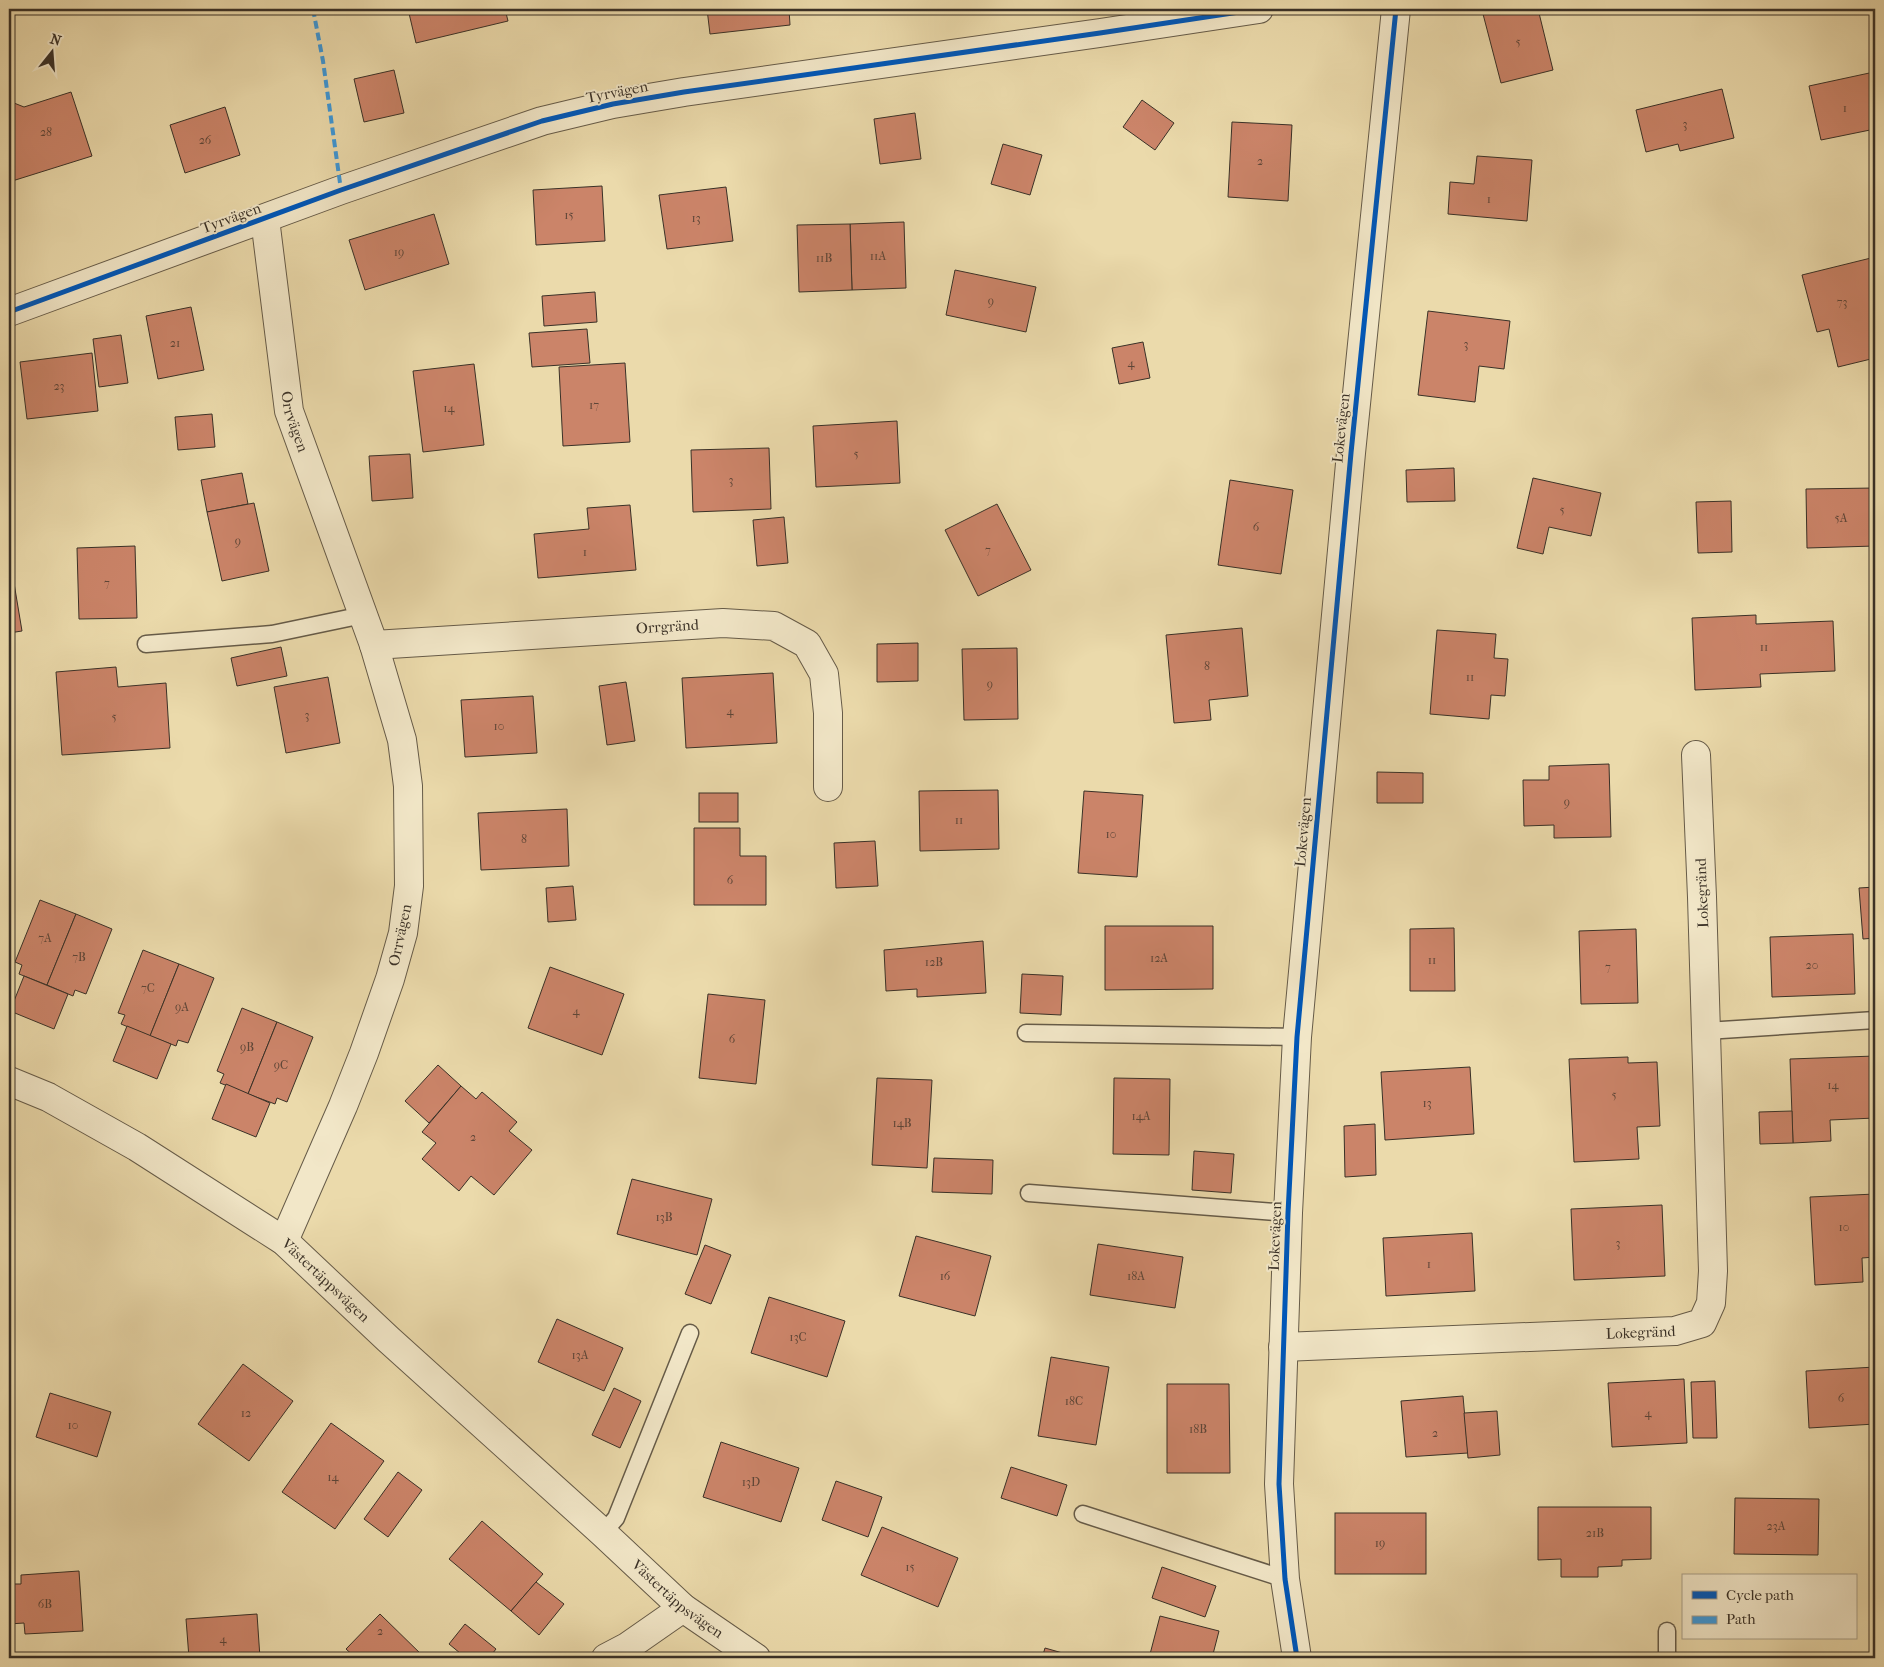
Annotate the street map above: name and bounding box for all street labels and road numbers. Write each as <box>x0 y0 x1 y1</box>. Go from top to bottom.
street label: Tyrvägen <box>585 77 650 107</box>
street label: Tyrvägen <box>198 199 264 237</box>
street label: Orrvägen <box>278 390 312 455</box>
street label: Lokevägen <box>1328 392 1354 464</box>
street label: Orrgränd <box>635 615 700 637</box>
street label: Lokevägen <box>1291 796 1315 868</box>
street label: Lokegränd <box>1692 857 1712 928</box>
street label: Orrvägen <box>385 902 415 968</box>
street label: Lokevägen <box>1265 1201 1285 1271</box>
street label: Västertäppsvägen <box>277 1234 374 1326</box>
street label: Lokegränd <box>1605 1322 1677 1343</box>
street label: Västertäppsvägen <box>627 1555 727 1642</box>

